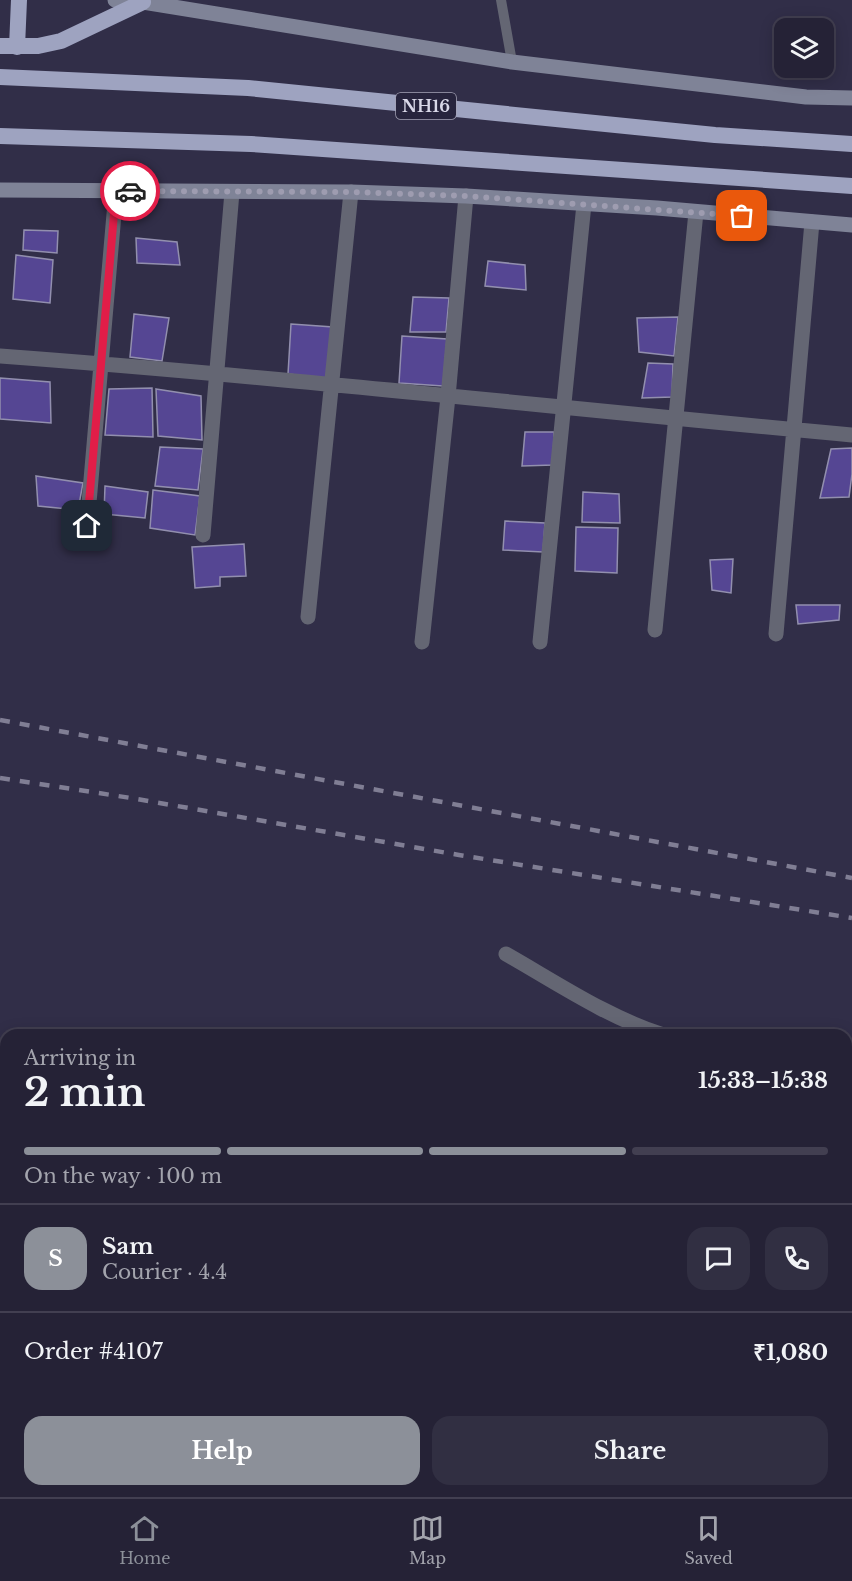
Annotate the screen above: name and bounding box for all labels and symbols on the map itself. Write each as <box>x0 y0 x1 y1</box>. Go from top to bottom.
road number: NH16 <box>396 93 456 119</box>
courier <box>100 161 160 221</box>
pin <box>716 190 767 241</box>
pin <box>61 500 112 551</box>

